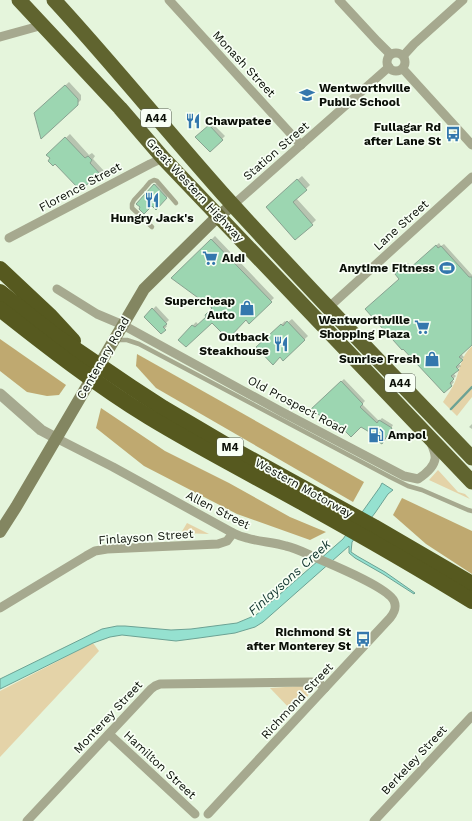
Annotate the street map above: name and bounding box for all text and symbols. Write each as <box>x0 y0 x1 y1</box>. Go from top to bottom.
street label: Monash Street <box>210 28 278 100</box>
place label: Wentworthville Public School <box>319 81 411 109</box>
school or university icon: Wentworthville Public School <box>298 86 316 104</box>
road number: A44 <box>141 109 171 127</box>
restaurant icon: Chawpatee <box>184 112 202 130</box>
place label: Chawpatee <box>205 114 272 128</box>
street label: Station Street <box>240 119 312 183</box>
place label: Fullagar Rd after Lane St <box>364 120 442 148</box>
bus stop icon: Fullagar Rd after Lane St <box>444 125 462 143</box>
street label: Great Western Highway <box>143 135 247 245</box>
street label: Florence Street <box>36 159 124 215</box>
restaurant icon: Hungry Jack's <box>143 191 161 209</box>
street label: Lane Street <box>371 197 431 253</box>
place label: Hungry Jack's <box>110 211 194 225</box>
supermarket icon: Aldi <box>201 249 219 267</box>
place label: Aldi <box>222 251 245 265</box>
sports icon: Anytime Fitness <box>438 259 456 277</box>
place label: Anytime Fitness <box>339 261 436 275</box>
place label: Supercheap Auto <box>165 294 235 322</box>
shop icon: Supercheap Auto <box>238 299 256 317</box>
place label: Wentworthville Shopping Plaza <box>319 313 410 341</box>
street label: Centenary Road <box>74 314 132 402</box>
supermarket icon: Wentworthville Shopping Plaza <box>413 318 431 336</box>
place label: Outback Steakhouse <box>199 330 270 358</box>
restaurant icon: Outback Steakhouse <box>272 335 290 353</box>
shop icon: Sunrise Fresh <box>423 350 441 368</box>
place label: Sunrise Fresh <box>339 352 420 366</box>
street label: Old Prospect Road <box>245 373 349 437</box>
road number: A44 <box>385 374 415 392</box>
fuel station icon: Ampol <box>367 426 385 444</box>
place label: Ampol <box>388 428 426 442</box>
road number: M4 <box>217 438 243 456</box>
street label: Western Motorway <box>253 455 356 521</box>
street label: Allen Street <box>184 488 252 532</box>
street label: Finlayson Street <box>98 527 194 547</box>
water label: Finlaysons Creek <box>245 536 334 618</box>
place label: Richmond St after Monterey St <box>247 625 352 653</box>
bus stop icon: Richmond St after Monterey St <box>354 630 372 648</box>
street label: Richmond Street <box>258 660 336 742</box>
street label: Monterey Street <box>71 678 145 756</box>
street label: Berkeley Street <box>378 722 450 798</box>
street label: Hamilton Street <box>121 728 199 802</box>

